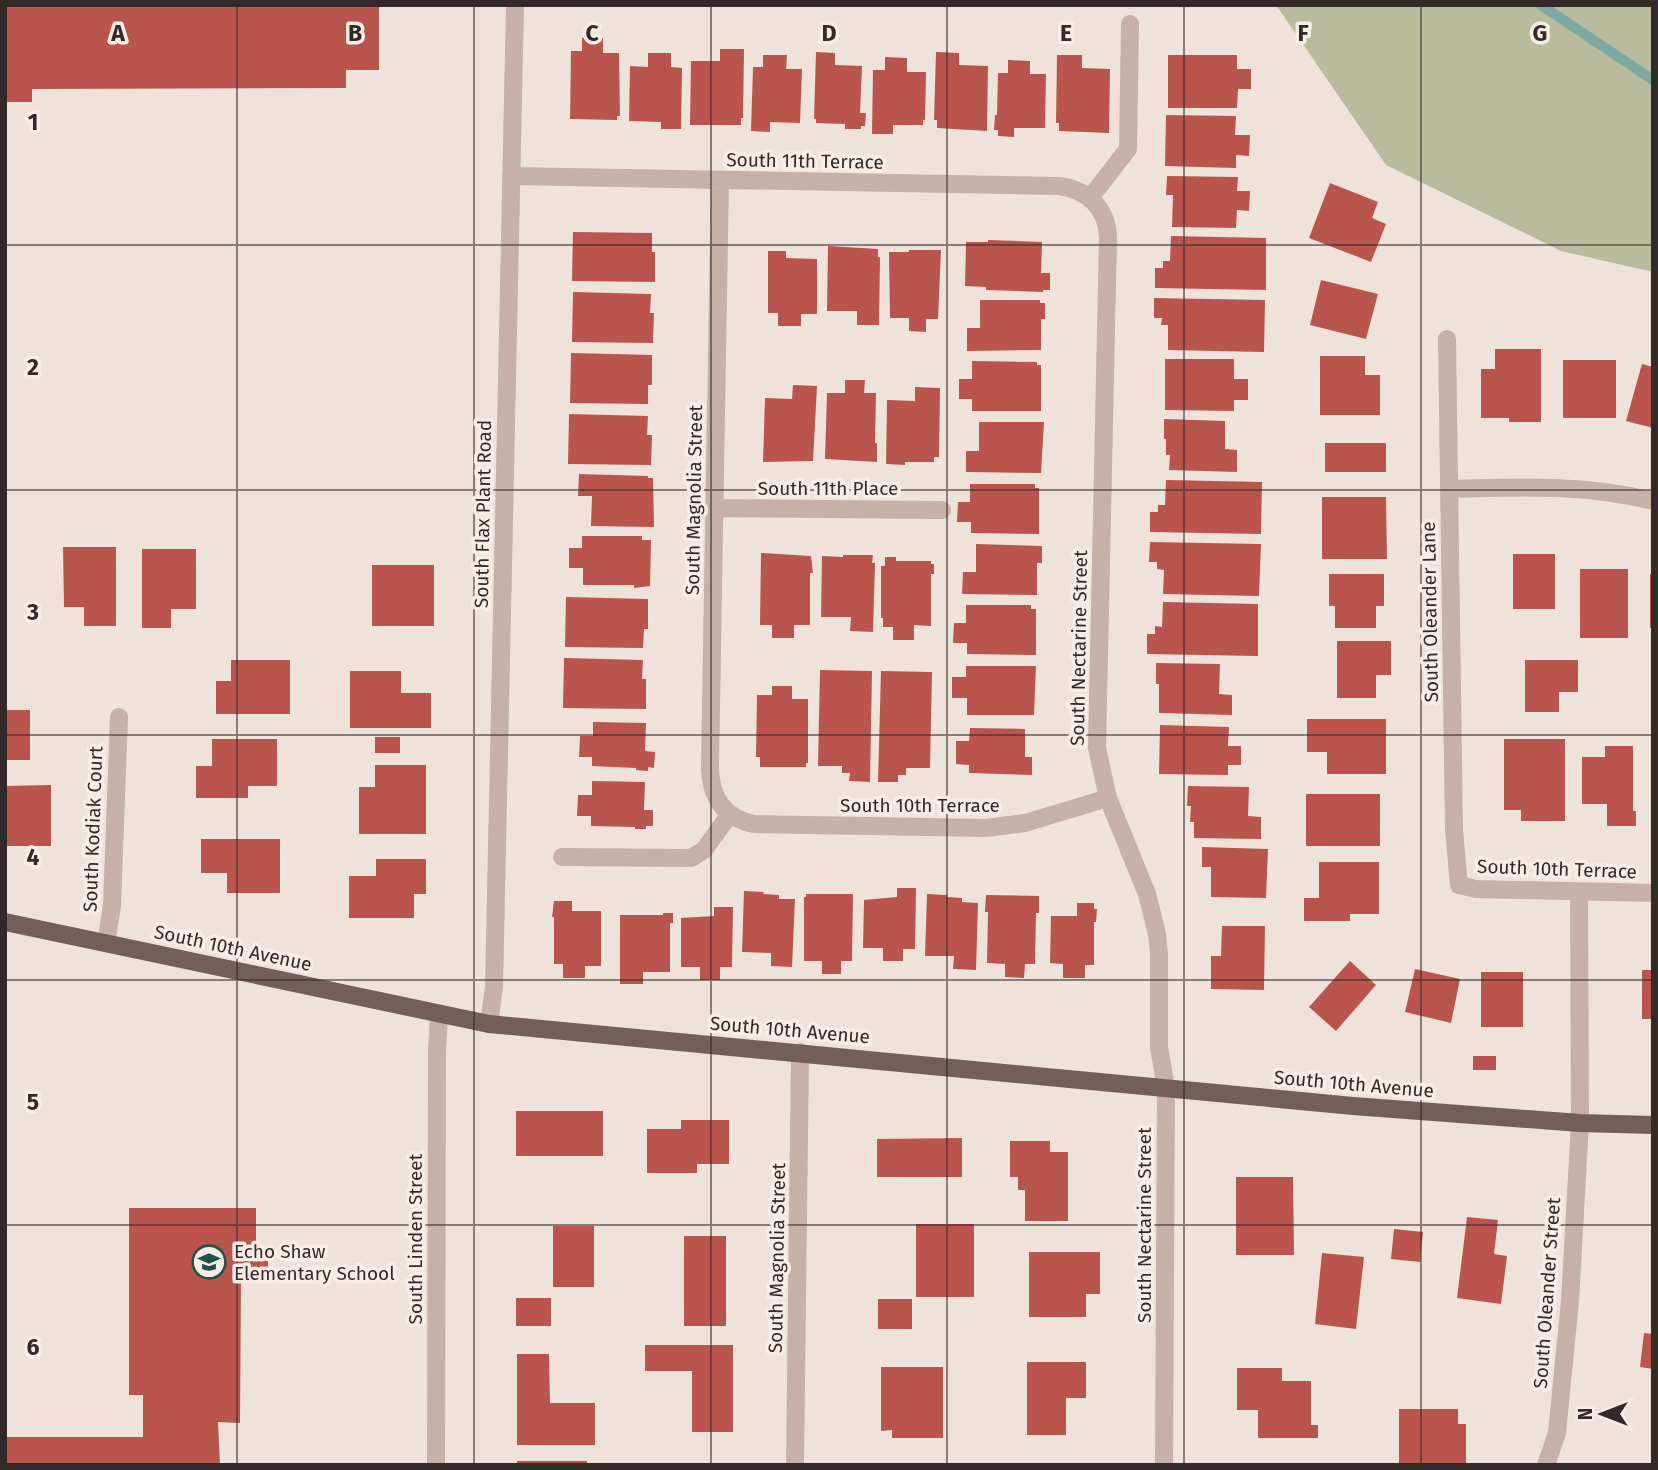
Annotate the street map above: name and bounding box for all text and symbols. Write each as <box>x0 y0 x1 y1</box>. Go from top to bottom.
text: A <box>110 19 125 47</box>
text: B <box>348 19 362 47</box>
text: C <box>585 19 599 47</box>
text: D <box>822 19 837 47</box>
text: E <box>1060 19 1072 47</box>
text: F <box>1297 19 1309 47</box>
text: G <box>1533 19 1547 47</box>
text: 1 <box>28 108 38 136</box>
street label: South 11th Terrace <box>726 148 884 174</box>
text: 2 <box>27 353 39 381</box>
street label: South Magnolia Street <box>681 404 707 595</box>
street label: South Flax Plant Road <box>470 420 496 608</box>
street label: South 11th Place <box>758 477 898 500</box>
street label: South Oleander Lane <box>1417 521 1443 703</box>
street label: South Nectarine Street <box>1066 550 1092 746</box>
text: 3 <box>26 598 39 626</box>
street label: South Kodiak Court <box>79 746 107 912</box>
street label: South 10th Terrace <box>840 794 1000 817</box>
text: 4 <box>27 843 40 871</box>
street label: South 10th Terrace <box>1477 855 1637 883</box>
street label: South 10th Avenue <box>152 920 314 976</box>
street label: South 10th Avenue <box>709 1012 871 1048</box>
street label: South 10th Avenue <box>1273 1066 1435 1102</box>
text: 5 <box>27 1088 39 1116</box>
street label: South Nectarine Street <box>1133 1127 1156 1323</box>
street label: South Linden Street <box>404 1153 427 1324</box>
street label: South Magnolia Street <box>764 1162 790 1353</box>
street label: South Oleander Street <box>1529 1197 1565 1389</box>
place label: Echo Shaw Elementary School <box>234 1240 395 1285</box>
school or university icon: Echo Shaw Elementary School <box>190 1243 228 1281</box>
text: 6 <box>27 1333 40 1361</box>
north arrow <box>1567 1379 1637 1449</box>
text: N <box>1574 1408 1597 1420</box>

